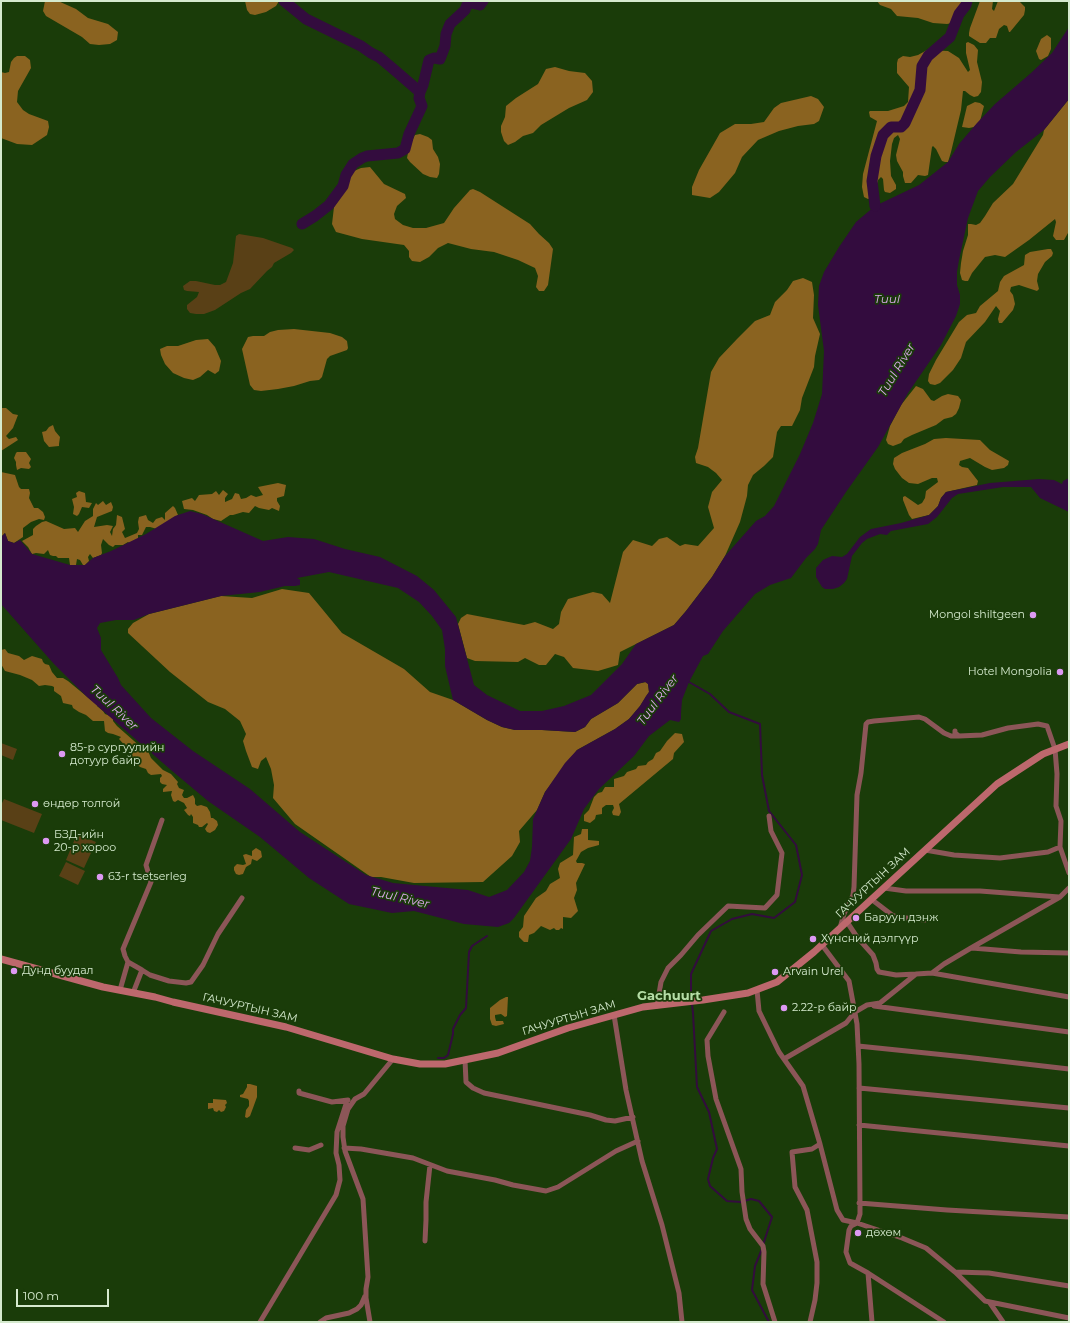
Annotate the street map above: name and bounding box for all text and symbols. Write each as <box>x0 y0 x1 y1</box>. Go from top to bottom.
water label: Tuul <box>874 292 900 306</box>
water label: Tuul River <box>876 341 918 399</box>
place label: Mongol shiltgeen <box>929 608 1025 622</box>
marker: Mongol shiltgeen <box>1028 610 1038 620</box>
place label: Hotel Mongolia <box>968 665 1052 679</box>
marker: Hotel Mongolia <box>1055 667 1065 677</box>
water label: Tuul River <box>634 672 682 728</box>
water label: Tuul River <box>87 682 141 734</box>
place label: 85-р сургуулийн дотуур байр <box>70 741 164 767</box>
marker: 85-р сургуулийн дотуур байр <box>57 749 67 759</box>
place label: өндөр толгой <box>43 797 120 811</box>
marker: өндөр толгой <box>30 799 40 809</box>
place label: БЗД-ийн 20-р хороо <box>54 828 116 854</box>
marker: БЗД-ийн 20-р хороо <box>41 836 51 846</box>
street label: ГАЧУУРТЫН ЗАМ <box>833 845 913 921</box>
place label: 63-r tsetserleg <box>108 870 187 884</box>
marker: 63-r tsetserleg <box>95 872 105 882</box>
water label: Tuul River <box>369 884 431 912</box>
place label: Баруун дэнж <box>864 911 938 925</box>
marker: Баруун дэнж <box>851 913 861 923</box>
place label: Хүнсний дэлгүүр <box>821 932 918 946</box>
marker: Хүнсний дэлгүүр <box>808 934 818 944</box>
place label: Дунд буудал <box>22 964 94 978</box>
place label: Arvain Urel <box>783 965 844 979</box>
marker: Дунд буудал <box>9 966 19 976</box>
marker: Arvain Urel <box>770 967 780 977</box>
district label: Gachuurt <box>637 988 701 1004</box>
street label: ГАЧУУРТЫН ЗАМ <box>201 991 299 1025</box>
street label: ГАЧУУРТЫН ЗАМ <box>521 998 617 1038</box>
place label: 2.22-р байр <box>792 1001 857 1015</box>
marker: 2.22-р байр <box>779 1003 789 1013</box>
place label: дөхөм <box>866 1226 901 1240</box>
marker: дөхөм <box>853 1228 863 1238</box>
scale bar <box>18 1281 111 1307</box>
text: 100 m <box>23 1288 59 1303</box>

